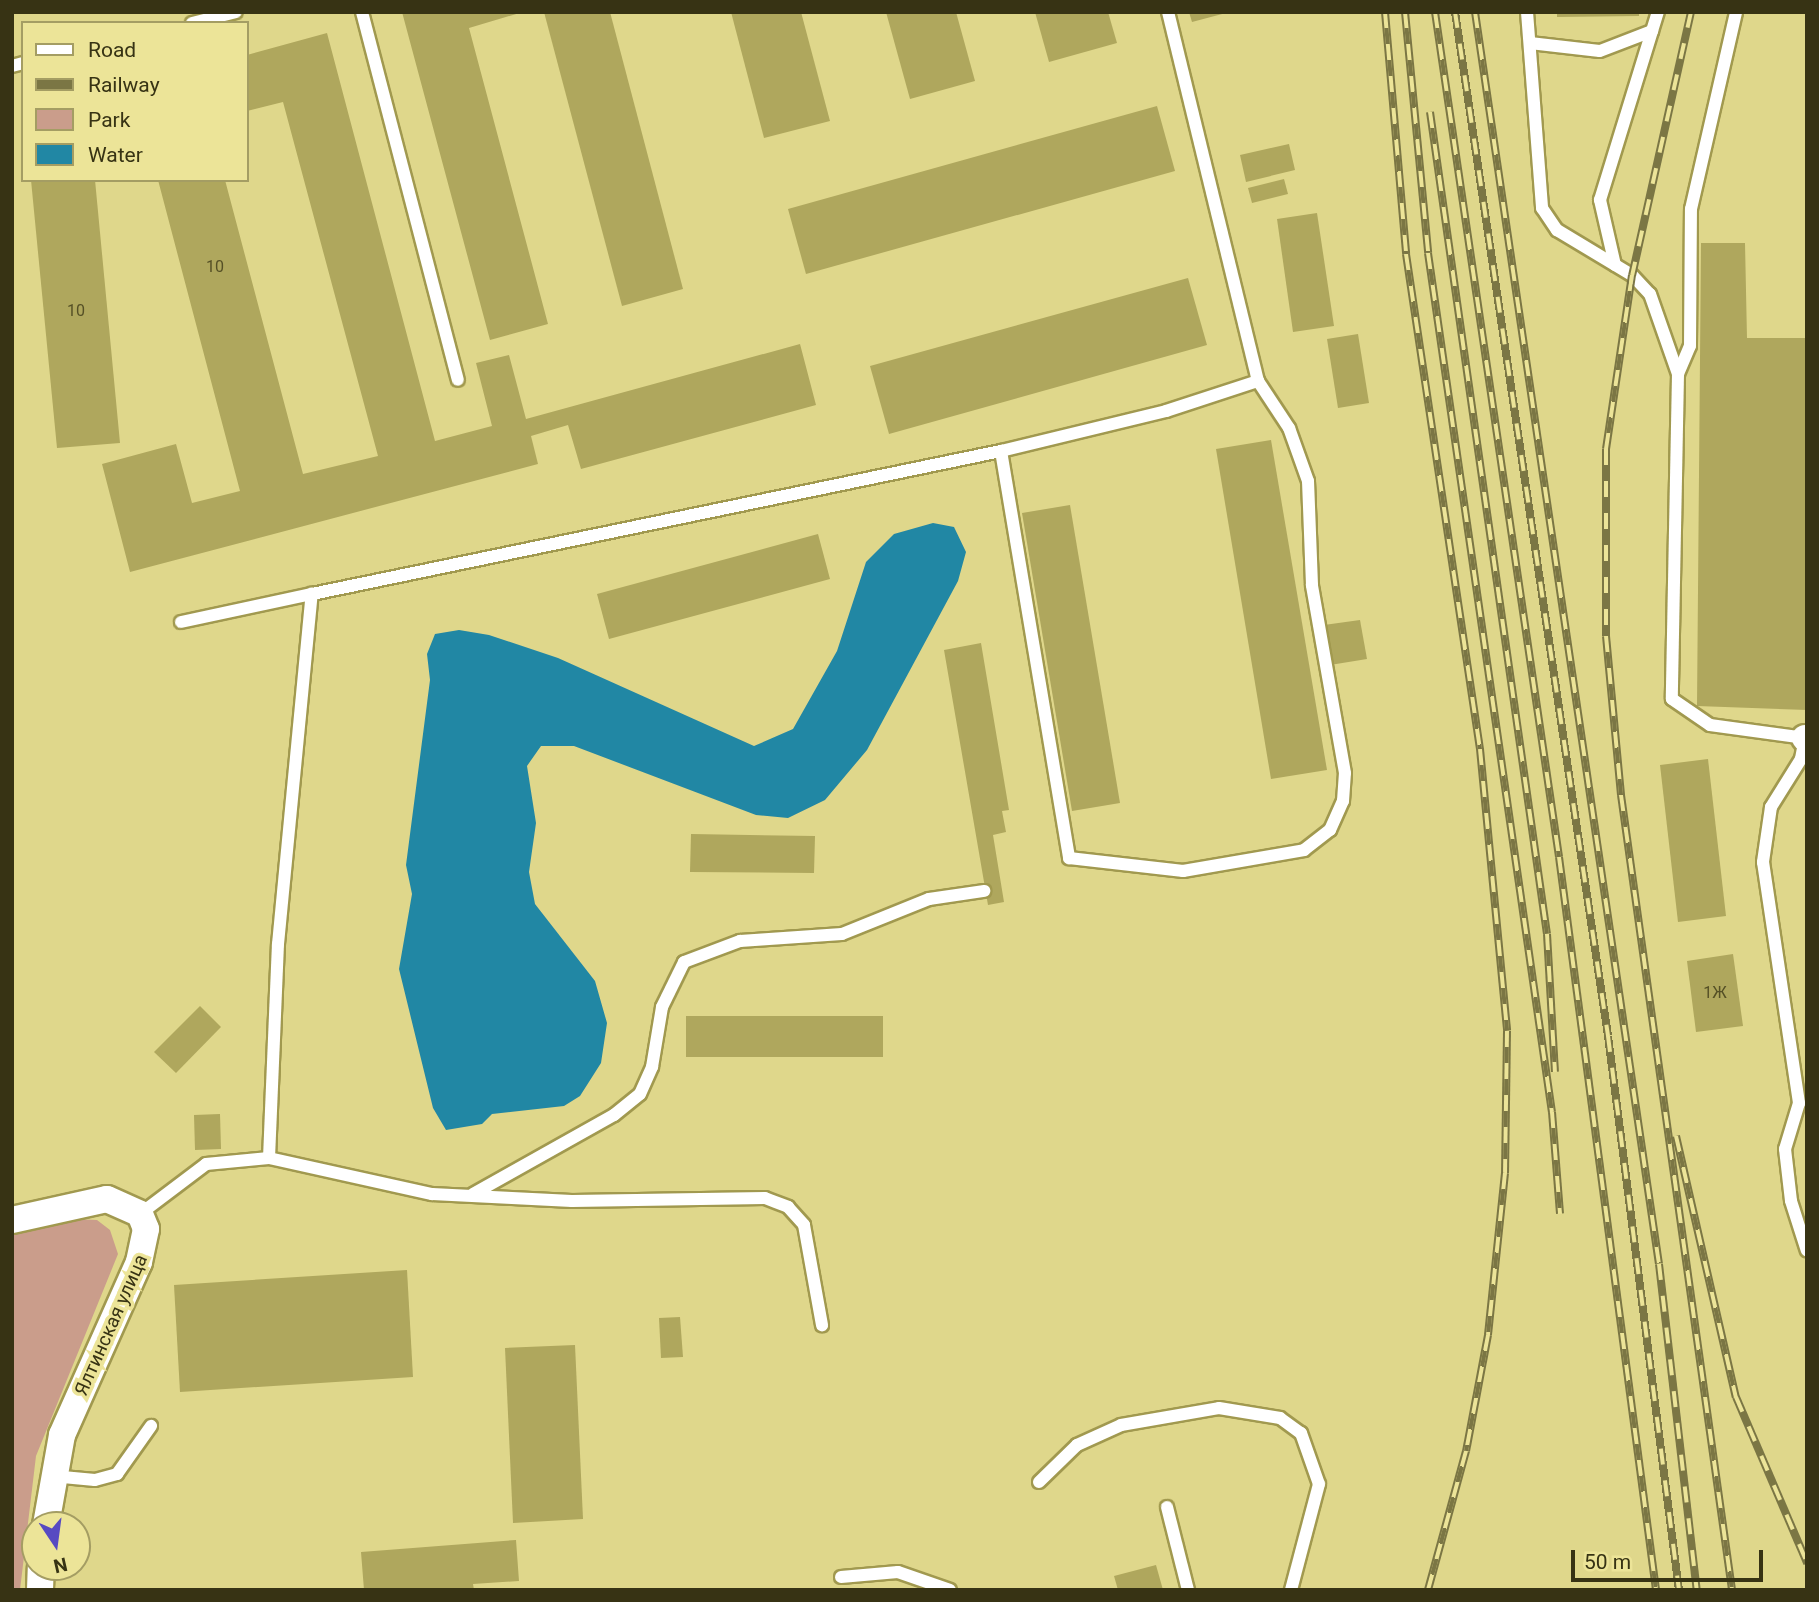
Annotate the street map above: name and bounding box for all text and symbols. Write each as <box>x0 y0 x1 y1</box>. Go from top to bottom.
legend <box>21 21 248 182</box>
text: Road <box>88 38 136 62</box>
text: Railway <box>88 73 160 97</box>
text: Park <box>88 108 130 132</box>
text: Water <box>88 143 143 167</box>
house number: 10 <box>206 257 224 277</box>
house number: 10 <box>67 301 85 321</box>
house number: 1Ж <box>1703 983 1727 1003</box>
street label: Ялтинская улица <box>70 1251 152 1399</box>
north arrow <box>21 1511 91 1581</box>
scale bar <box>1574 1536 1766 1580</box>
text: 50 m <box>1584 1550 1631 1574</box>
text: N <box>51 1552 70 1578</box>

